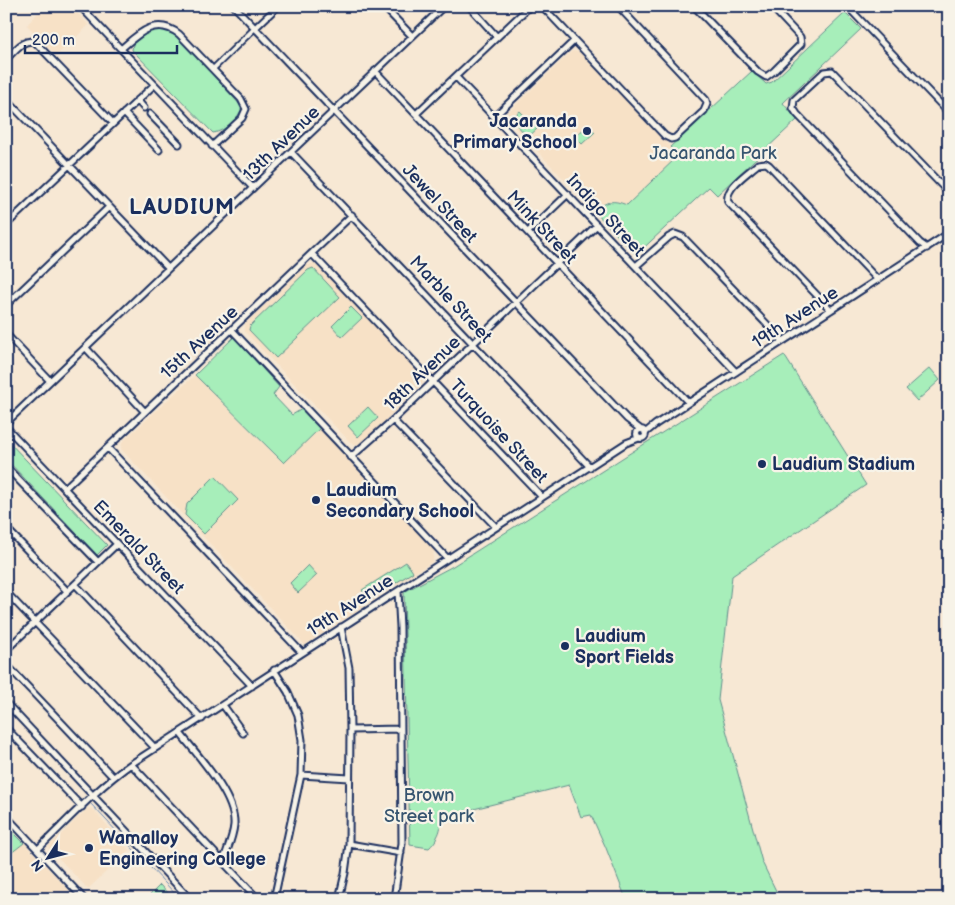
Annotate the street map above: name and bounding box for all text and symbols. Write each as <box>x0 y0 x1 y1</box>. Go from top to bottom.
scale bar <box>25 22 178 54</box>
text: 200 m <box>32 31 75 50</box>
street label: 13th Avenue <box>239 101 324 185</box>
place label: Jacaranda Primary School <box>453 111 577 153</box>
marker: Jacaranda Primary School <box>581 125 593 137</box>
park label: Jacaranda Park <box>650 143 777 164</box>
street label: Jewel Street <box>398 160 482 248</box>
street label: Indigo Street <box>562 170 649 261</box>
street label: Mink Street <box>502 186 581 269</box>
district label: LAUDIUM <box>129 194 235 221</box>
street label: Marble Street <box>405 252 496 347</box>
street label: 19th Avenue <box>748 282 842 353</box>
street label: 15th Avenue <box>156 301 243 383</box>
street label: 18th Avenue <box>380 331 465 415</box>
street label: Turquoise Street <box>445 375 552 488</box>
place label: Laudium Stadium <box>772 454 915 475</box>
marker: Laudium Stadium <box>756 458 768 470</box>
place label: Laudium Secondary School <box>326 480 474 522</box>
marker: Laudium Secondary School <box>310 494 322 506</box>
street label: Emerald Street <box>89 496 189 599</box>
street label: 19th Avenue <box>303 570 397 641</box>
place label: Laudium Sport Fields <box>575 626 674 668</box>
marker: Laudium Sport Fields <box>559 640 571 652</box>
park label: Brown Street park <box>384 785 474 827</box>
place label: Wamalloy Engineering College <box>99 828 266 870</box>
north arrow <box>22 832 72 882</box>
marker: Wamalloy Engineering College <box>83 842 95 854</box>
text: N <box>28 856 48 875</box>

